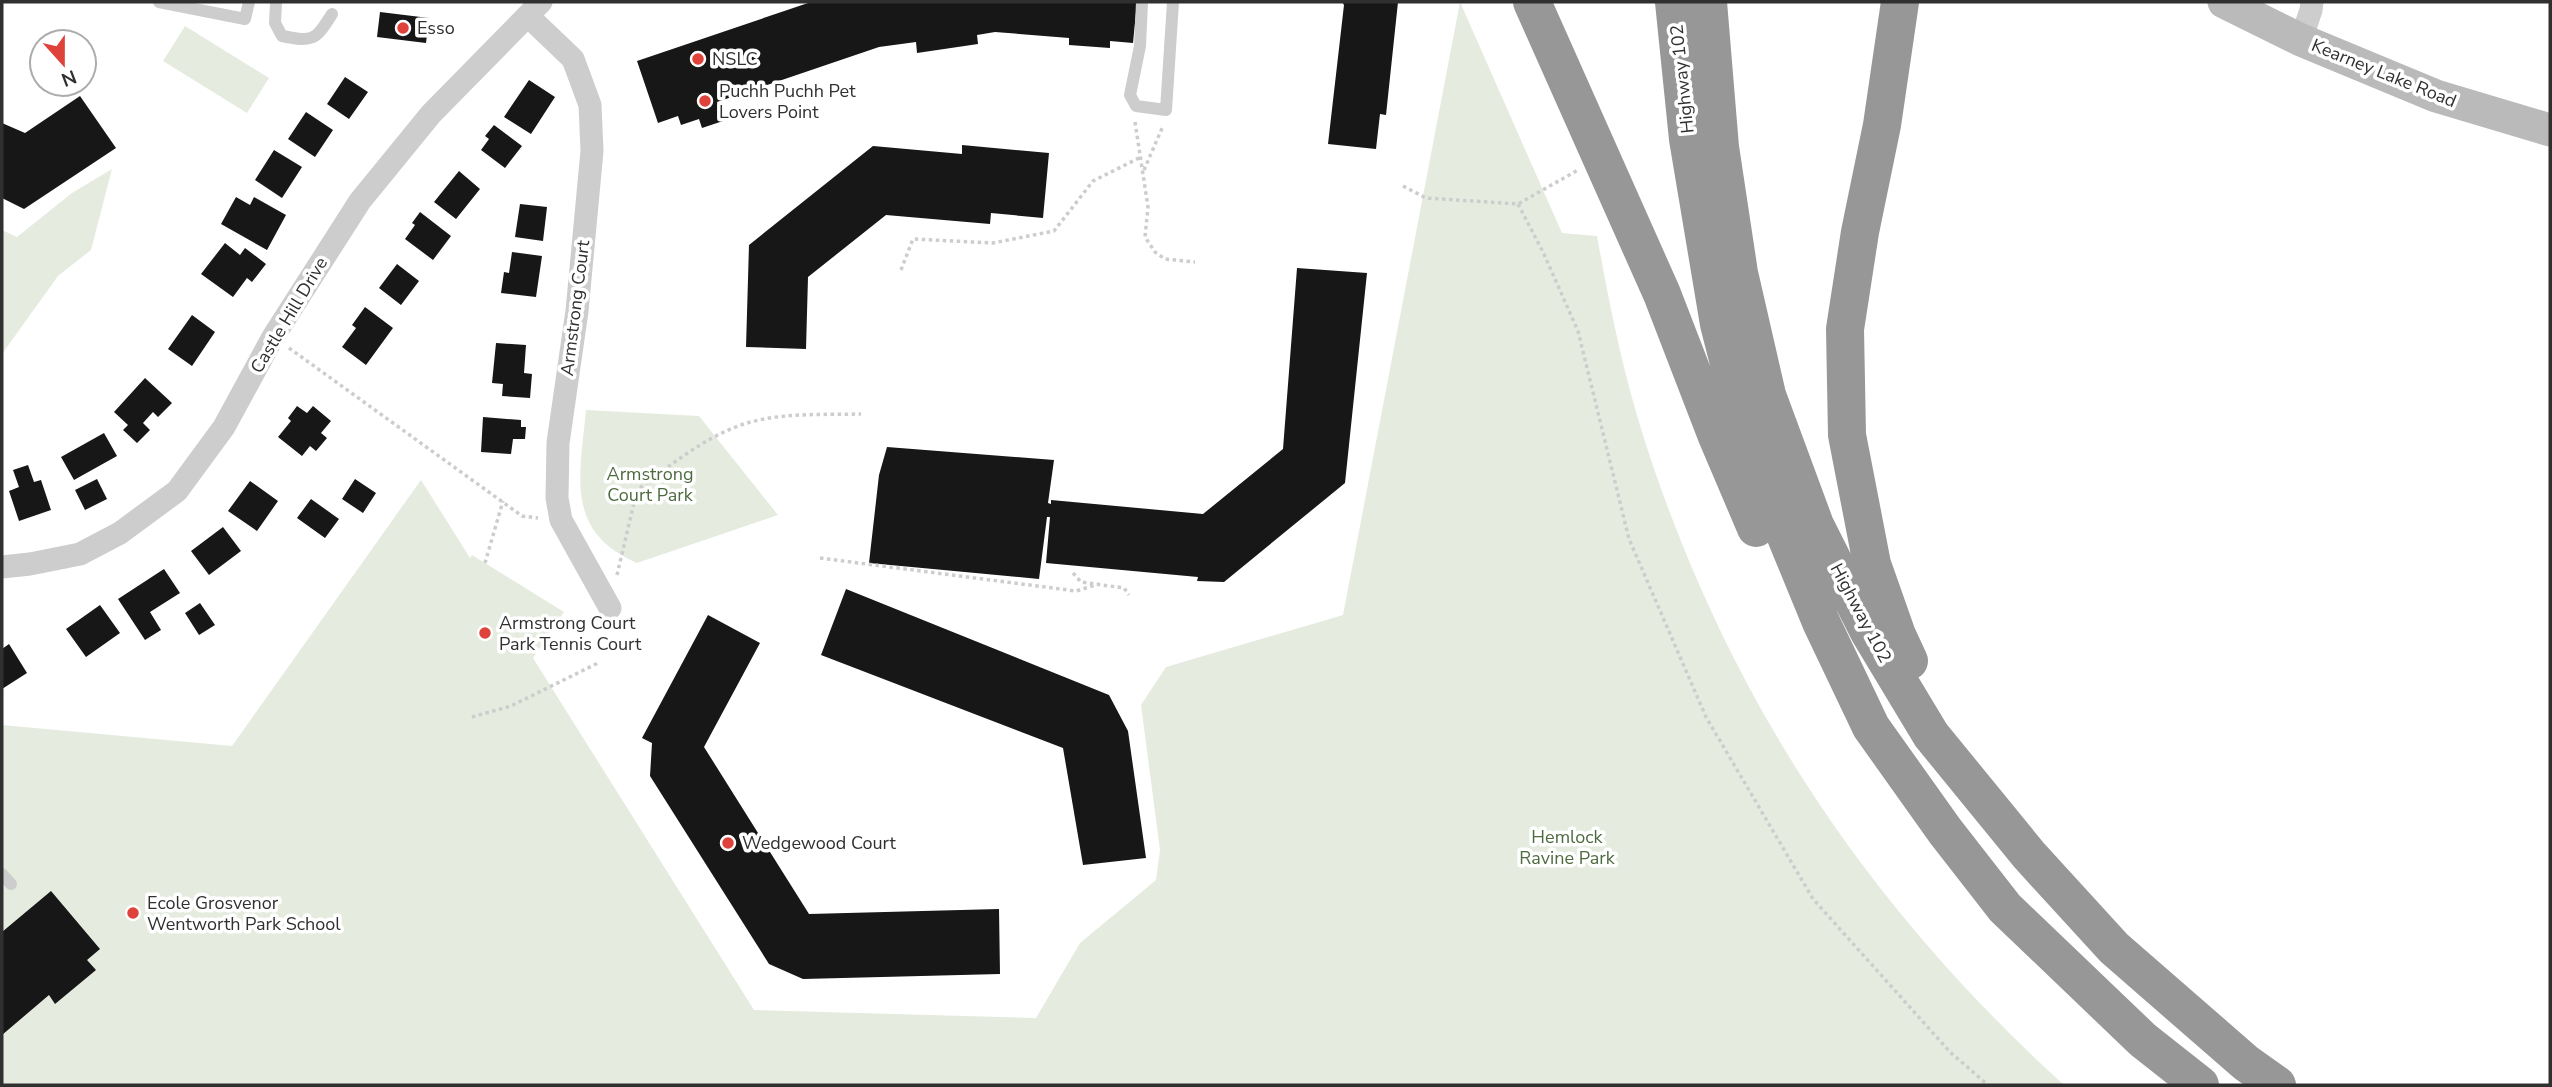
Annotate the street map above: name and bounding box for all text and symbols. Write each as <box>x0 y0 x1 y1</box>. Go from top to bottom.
place label: Esso <box>417 16 455 40</box>
marker: Esso <box>395 20 411 36</box>
street label: Highway 102 <box>1664 23 1700 135</box>
north arrow <box>28 28 98 98</box>
street label: Kearney Lake Road <box>2308 33 2460 113</box>
place label: NSLC <box>712 47 758 71</box>
marker: NSLC <box>690 51 706 67</box>
text: N <box>57 63 80 93</box>
place label: Puchh Puchh Pet Lovers Point <box>719 79 856 124</box>
marker: Puchh Puchh Pet Lovers Point <box>697 93 713 109</box>
street label: Armstrong Court <box>555 238 595 377</box>
street label: Castle Hill Drive <box>245 252 333 378</box>
park label: Armstrong Court Park <box>607 462 694 507</box>
street label: Highway 102 <box>1825 559 1897 667</box>
place label: Armstrong Court Park Tennis Court <box>499 611 642 656</box>
marker: Armstrong Court Park Tennis Court <box>477 625 493 641</box>
park label: Hemlock Ravine Park <box>1519 825 1616 870</box>
place label: Wedgewood Court <box>742 831 896 855</box>
marker: Wedgewood Court <box>720 835 736 851</box>
place label: Ecole Grosvenor Wentworth Park School <box>147 891 341 936</box>
marker: Ecole Grosvenor Wentworth Park School <box>125 905 141 921</box>

